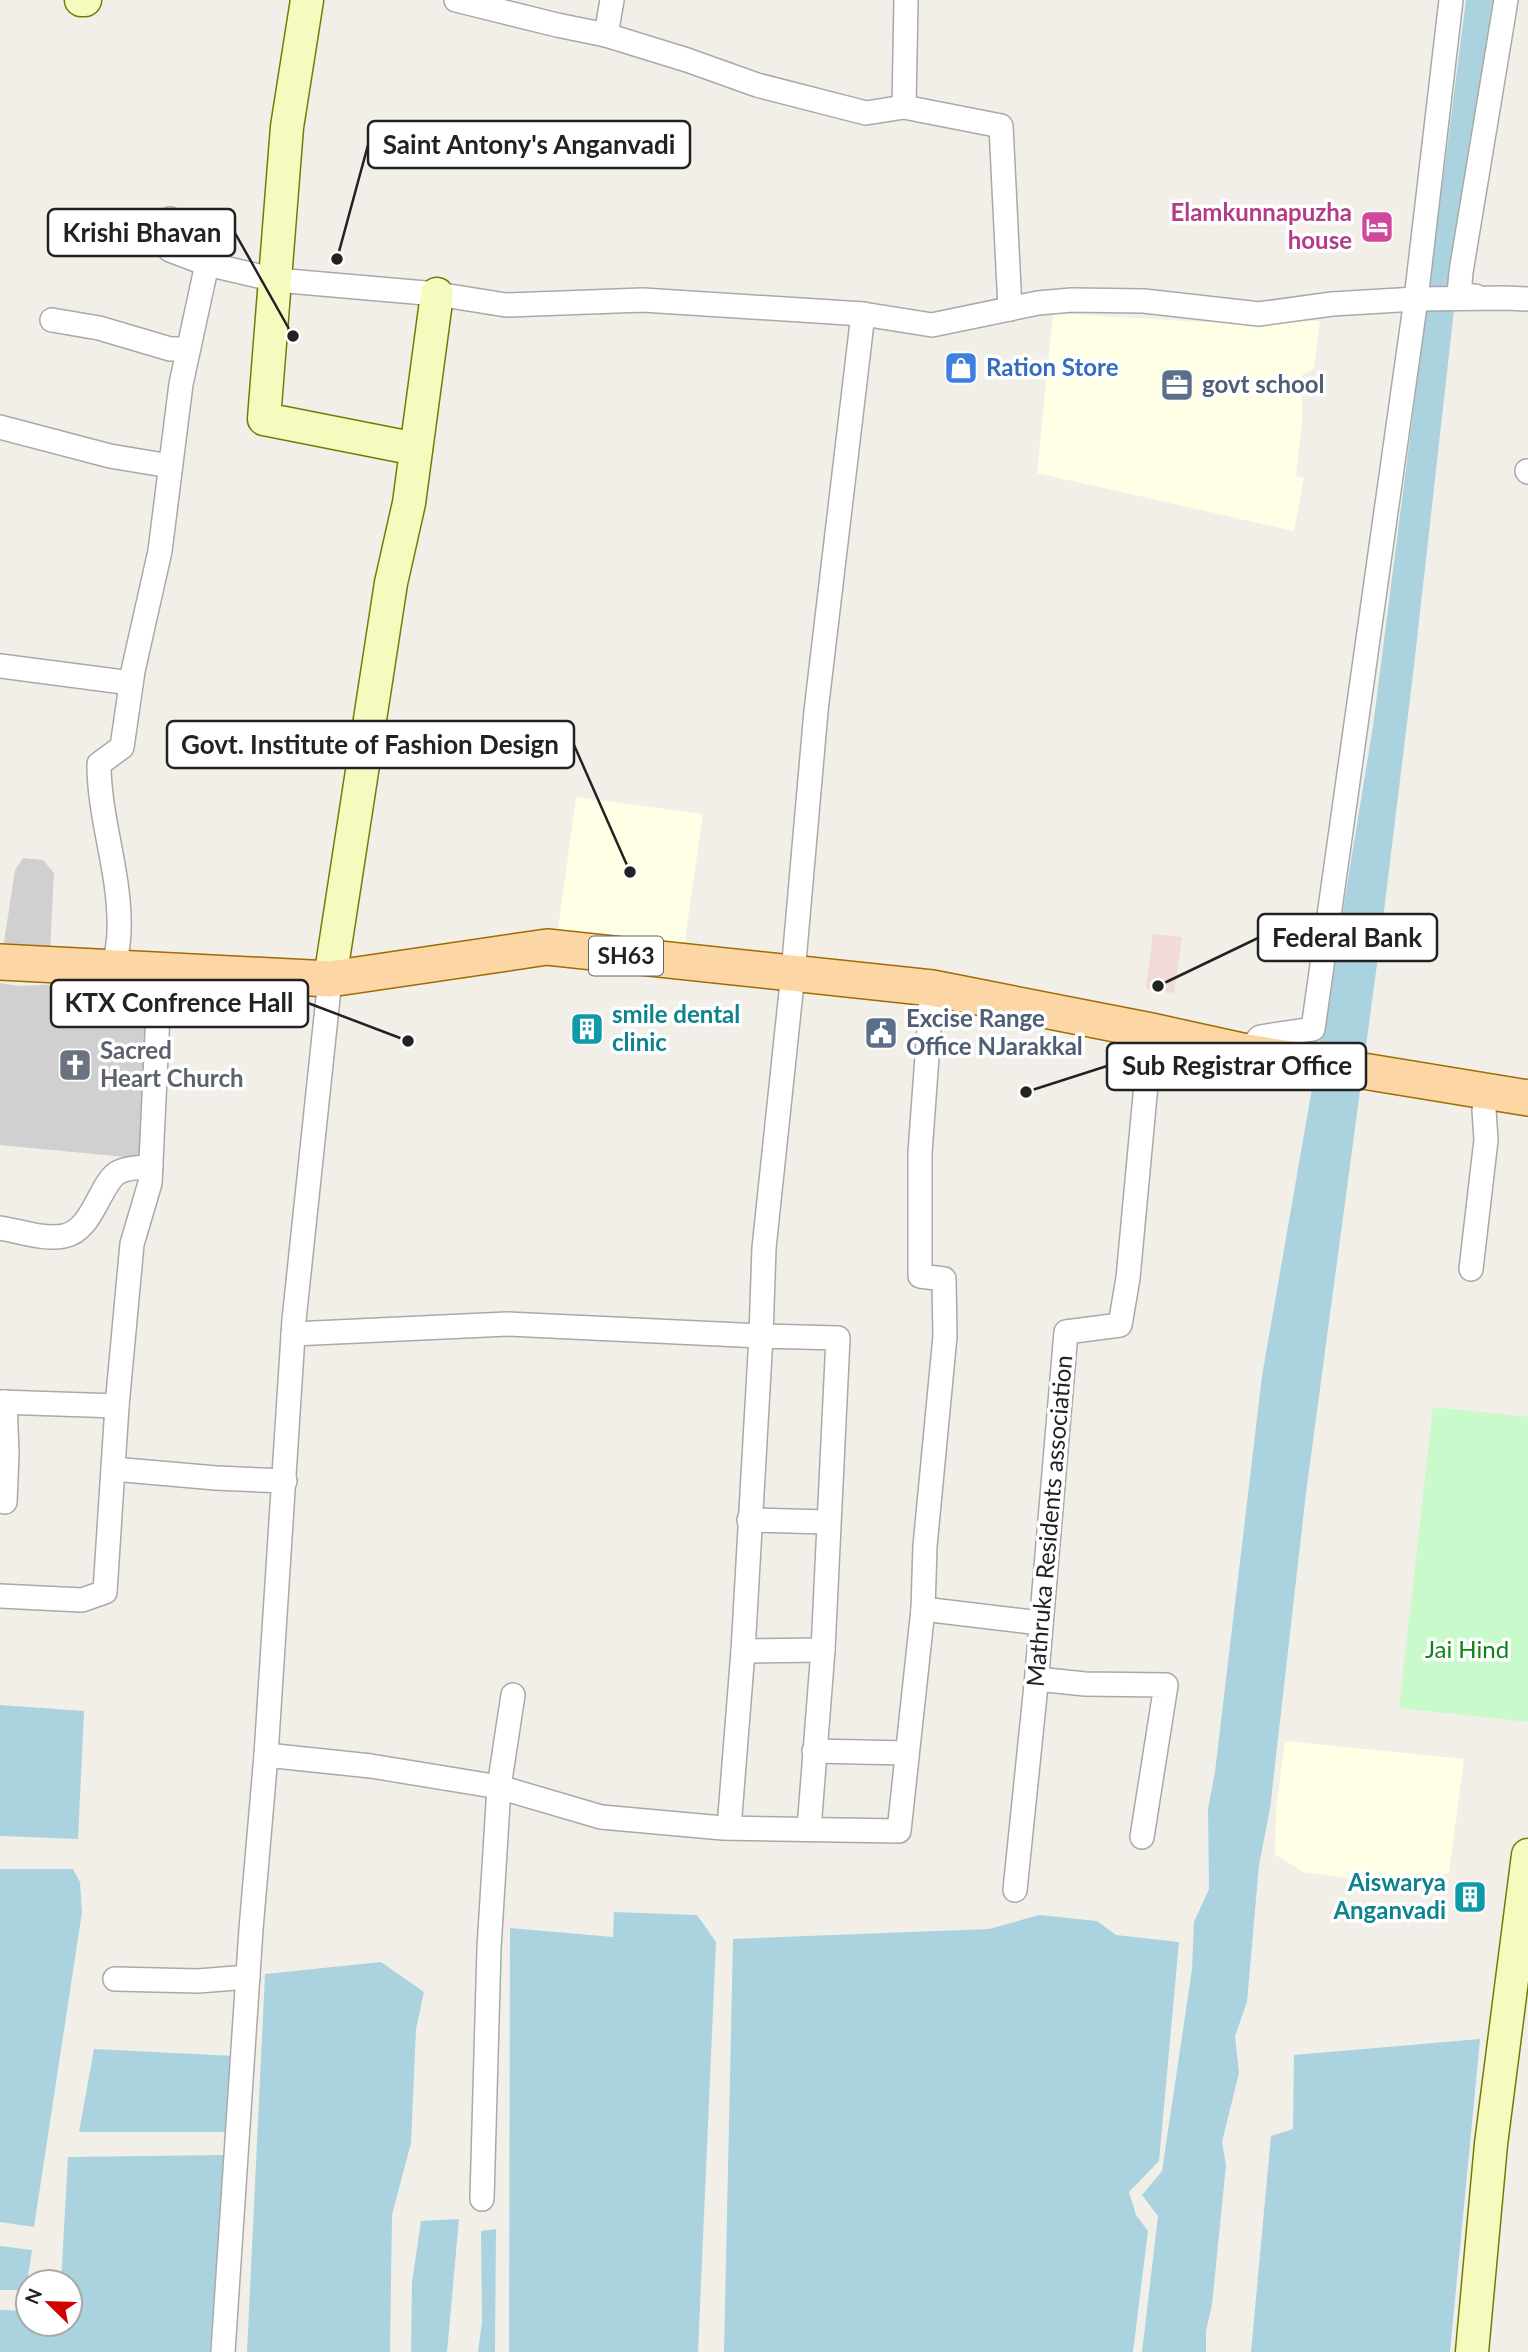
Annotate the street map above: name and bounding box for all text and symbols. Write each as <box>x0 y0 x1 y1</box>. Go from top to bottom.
callout: Saint Antony's Anganvadi <box>368 121 690 168</box>
text: Saint Antony's Anganvadi <box>383 128 675 160</box>
place label: Elamkunnapuzha house <box>1170 197 1352 254</box>
hotel icon: Elamkunnapuzha house <box>1358 208 1396 246</box>
callout: Krishi Bhavan <box>48 209 235 256</box>
text: Krishi Bhavan <box>63 216 221 248</box>
shop icon: Ration Store <box>942 349 980 387</box>
place label: Ration Store <box>986 352 1119 381</box>
office icon: govt school <box>1158 366 1196 404</box>
place label: govt school <box>1202 369 1325 398</box>
callout: Govt. Institute of Fashion Design <box>167 721 574 768</box>
text: Govt. Institute of Fashion Design <box>181 728 559 760</box>
callout: Federal Bank <box>1258 914 1437 961</box>
text: Federal Bank <box>1272 921 1422 953</box>
road number: SH63 <box>589 937 663 976</box>
callout: KTX Confrence Hall <box>51 980 308 1027</box>
text: KTX Confrence Hall <box>65 986 293 1018</box>
place label: smile dental clinic <box>612 999 740 1056</box>
place label: Excise Range Office NJarakkal <box>906 1003 1083 1060</box>
building icon: smile dental clinic <box>568 1010 606 1048</box>
public building icon: Excise Range Office NJarakkal <box>862 1014 900 1052</box>
place label: Sacred Heart Church <box>100 1035 244 1092</box>
callout: Sub Registrar Office <box>1107 1043 1366 1090</box>
church icon: Sacred Heart Church <box>56 1046 94 1084</box>
text: Sub Registrar Office <box>1122 1049 1352 1081</box>
street label: Mathruka Residents association <box>1020 1354 1077 1688</box>
park label: Jai Hind <box>1425 1634 1509 1663</box>
place label: Aiswarya Anganvadi <box>1332 1867 1446 1924</box>
building icon: Aiswarya Anganvadi <box>1451 1878 1489 1916</box>
north arrow <box>14 2268 84 2338</box>
text: N <box>19 2285 46 2307</box>

